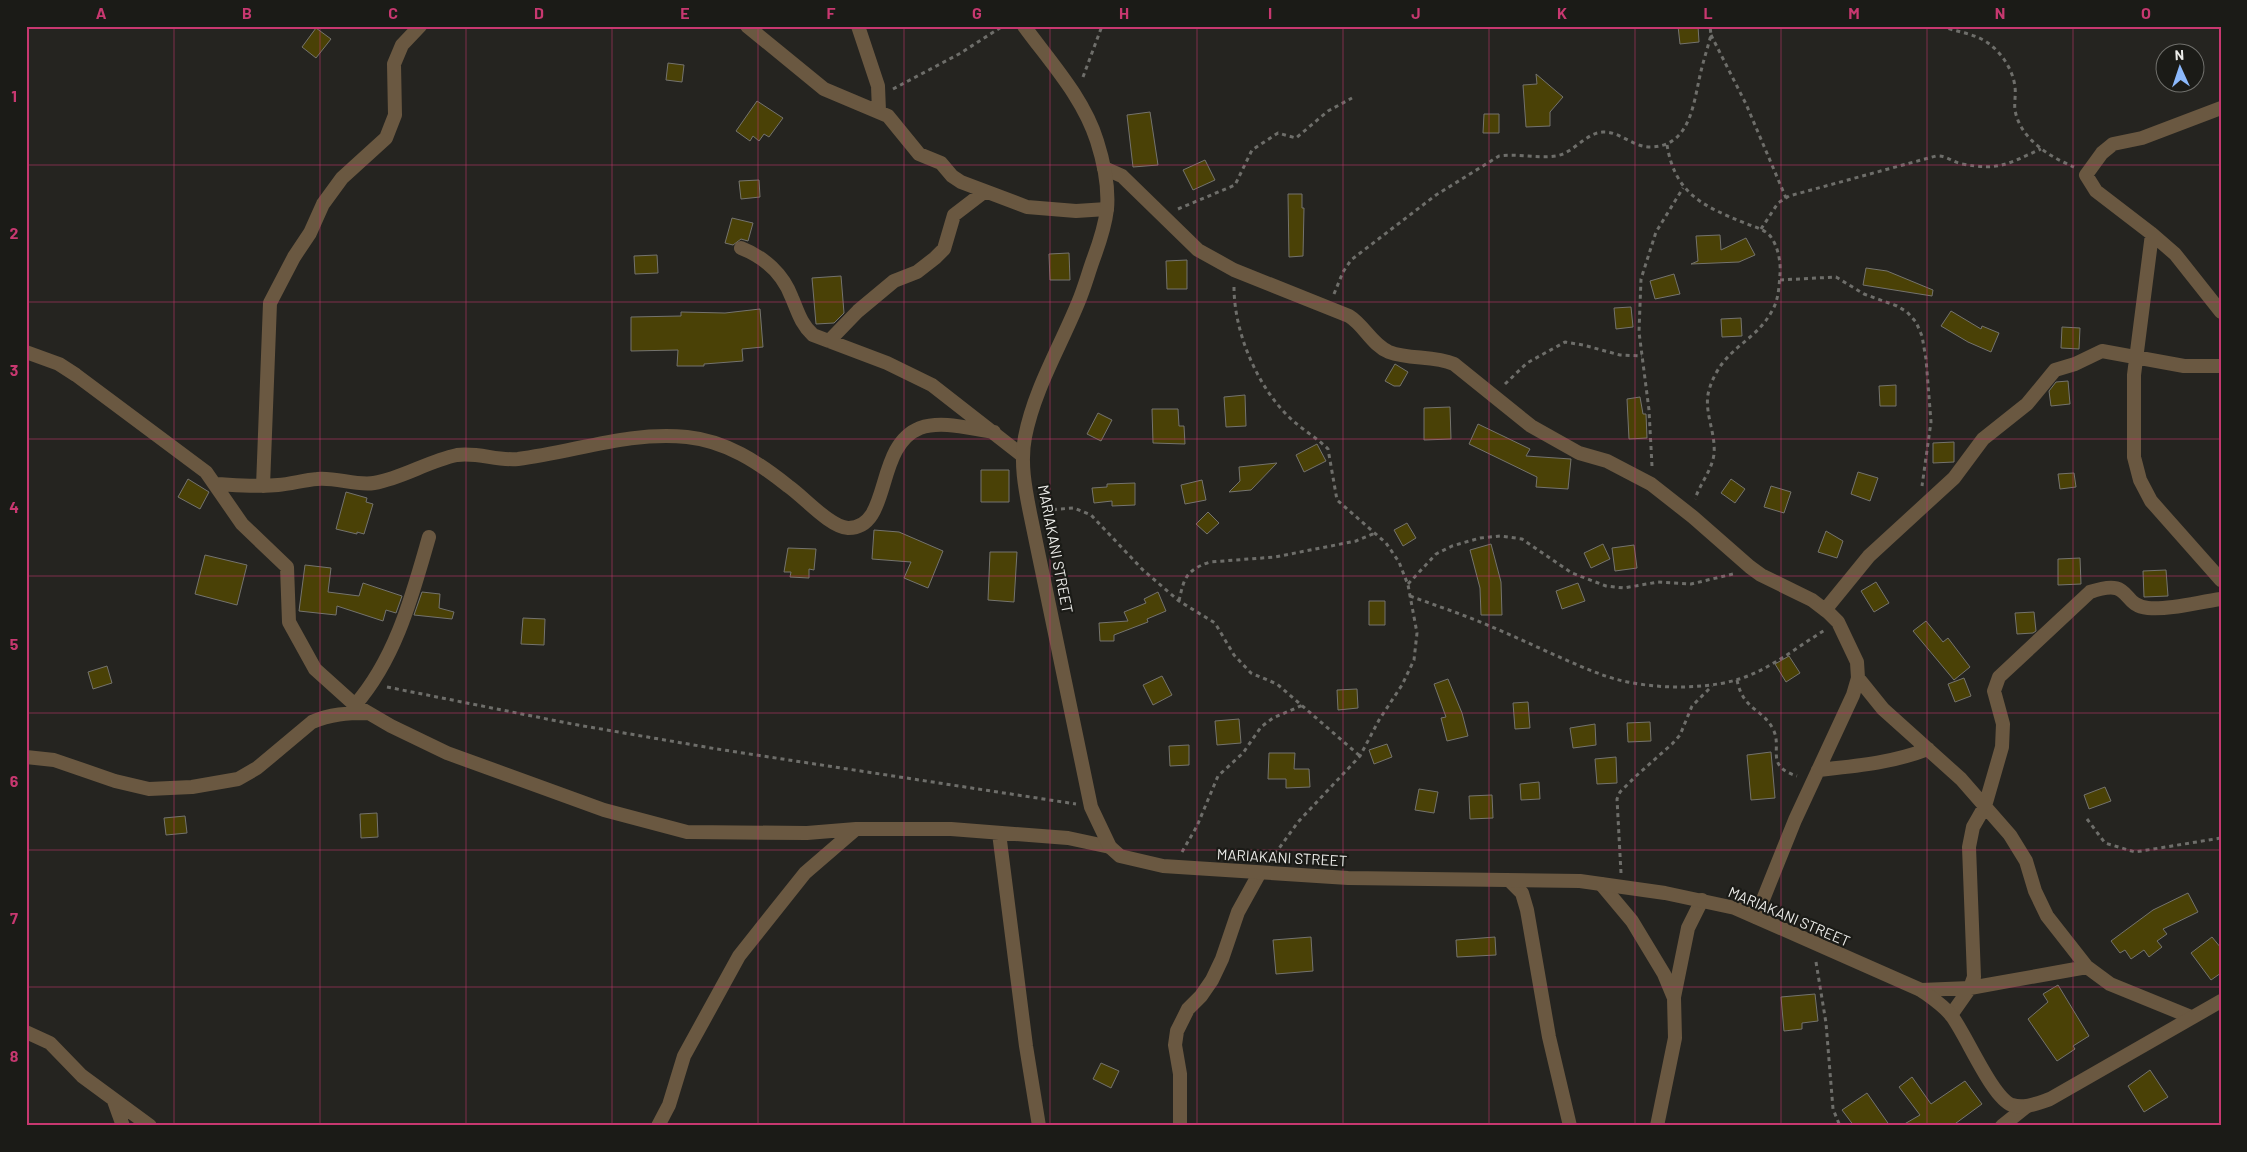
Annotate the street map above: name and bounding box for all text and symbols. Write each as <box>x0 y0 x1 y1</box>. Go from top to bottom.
text: A <box>96 3 107 22</box>
text: B <box>242 3 252 22</box>
text: C <box>388 3 398 22</box>
text: D <box>534 3 544 22</box>
text: E <box>680 3 690 22</box>
text: F <box>827 3 836 22</box>
text: G <box>972 3 982 22</box>
text: H <box>1119 3 1129 22</box>
text: I <box>1268 3 1272 22</box>
text: J <box>1411 3 1421 22</box>
text: K <box>1557 3 1567 22</box>
text: L <box>1703 3 1713 22</box>
text: M <box>1848 3 1860 22</box>
text: N <box>1995 3 2005 22</box>
text: O <box>2141 3 2151 22</box>
north arrow <box>2154 42 2204 92</box>
text: N <box>2174 46 2184 63</box>
text: 1 <box>11 86 17 105</box>
text: 2 <box>10 223 19 242</box>
text: 3 <box>10 360 18 379</box>
street label: MARIAKANI STREET <box>1035 483 1077 615</box>
text: 4 <box>9 497 19 516</box>
text: 5 <box>10 634 19 653</box>
text: 6 <box>10 771 19 790</box>
street label: MARIAKANI STREET <box>1216 845 1348 869</box>
street label: MARIAKANI STREET <box>1726 882 1853 950</box>
text: 7 <box>10 908 18 927</box>
text: 8 <box>10 1046 19 1065</box>

